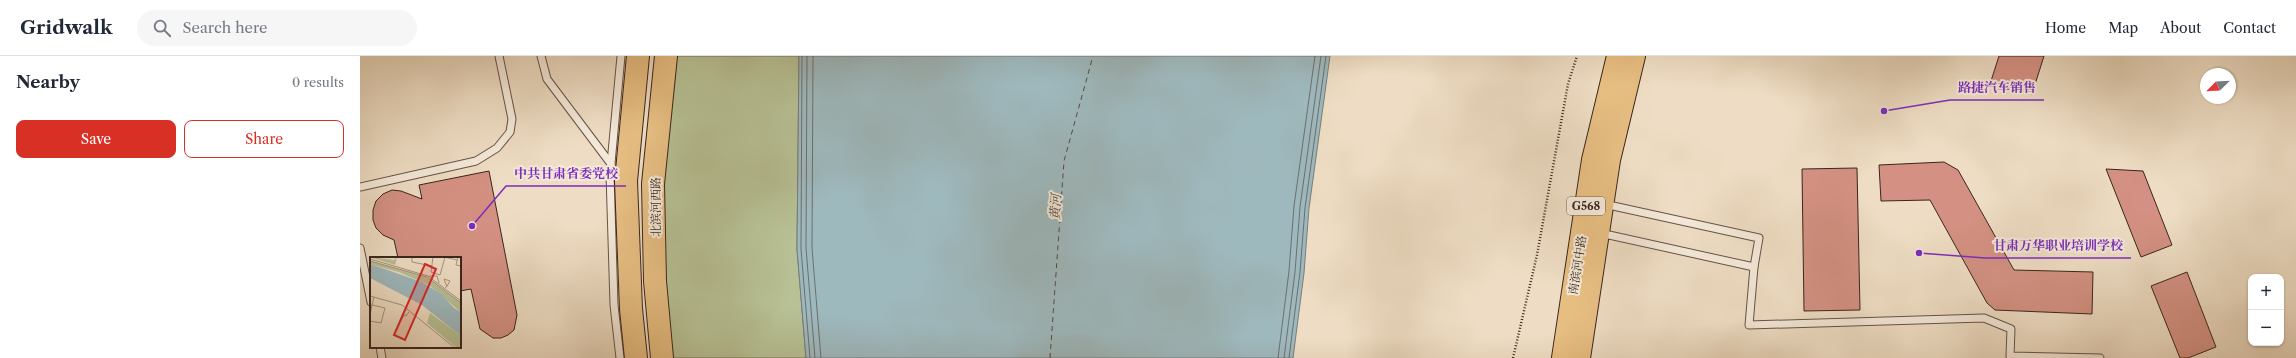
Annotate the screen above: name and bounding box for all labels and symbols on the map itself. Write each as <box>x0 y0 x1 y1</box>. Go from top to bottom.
north arrow <box>2200 68 2236 104</box>
callout: 路捷汽车销售 <box>1950 75 2044 100</box>
text: 路捷汽车销售 <box>1958 79 2036 95</box>
callout: 中共甘肃省委党校 <box>506 161 626 186</box>
text: 中共甘肃省委党校 <box>514 165 618 181</box>
street label: 北滨河西路 <box>648 177 663 237</box>
water label: 黄河 <box>1046 192 1064 220</box>
road number: G568 <box>1567 197 1605 215</box>
callout: 甘肃万华职业培训学校 <box>1985 233 2131 258</box>
street label: 南滨河中路 <box>1565 234 1589 296</box>
text: 甘肃万华职业培训学校 <box>1993 237 2123 253</box>
inset map <box>370 257 461 348</box>

